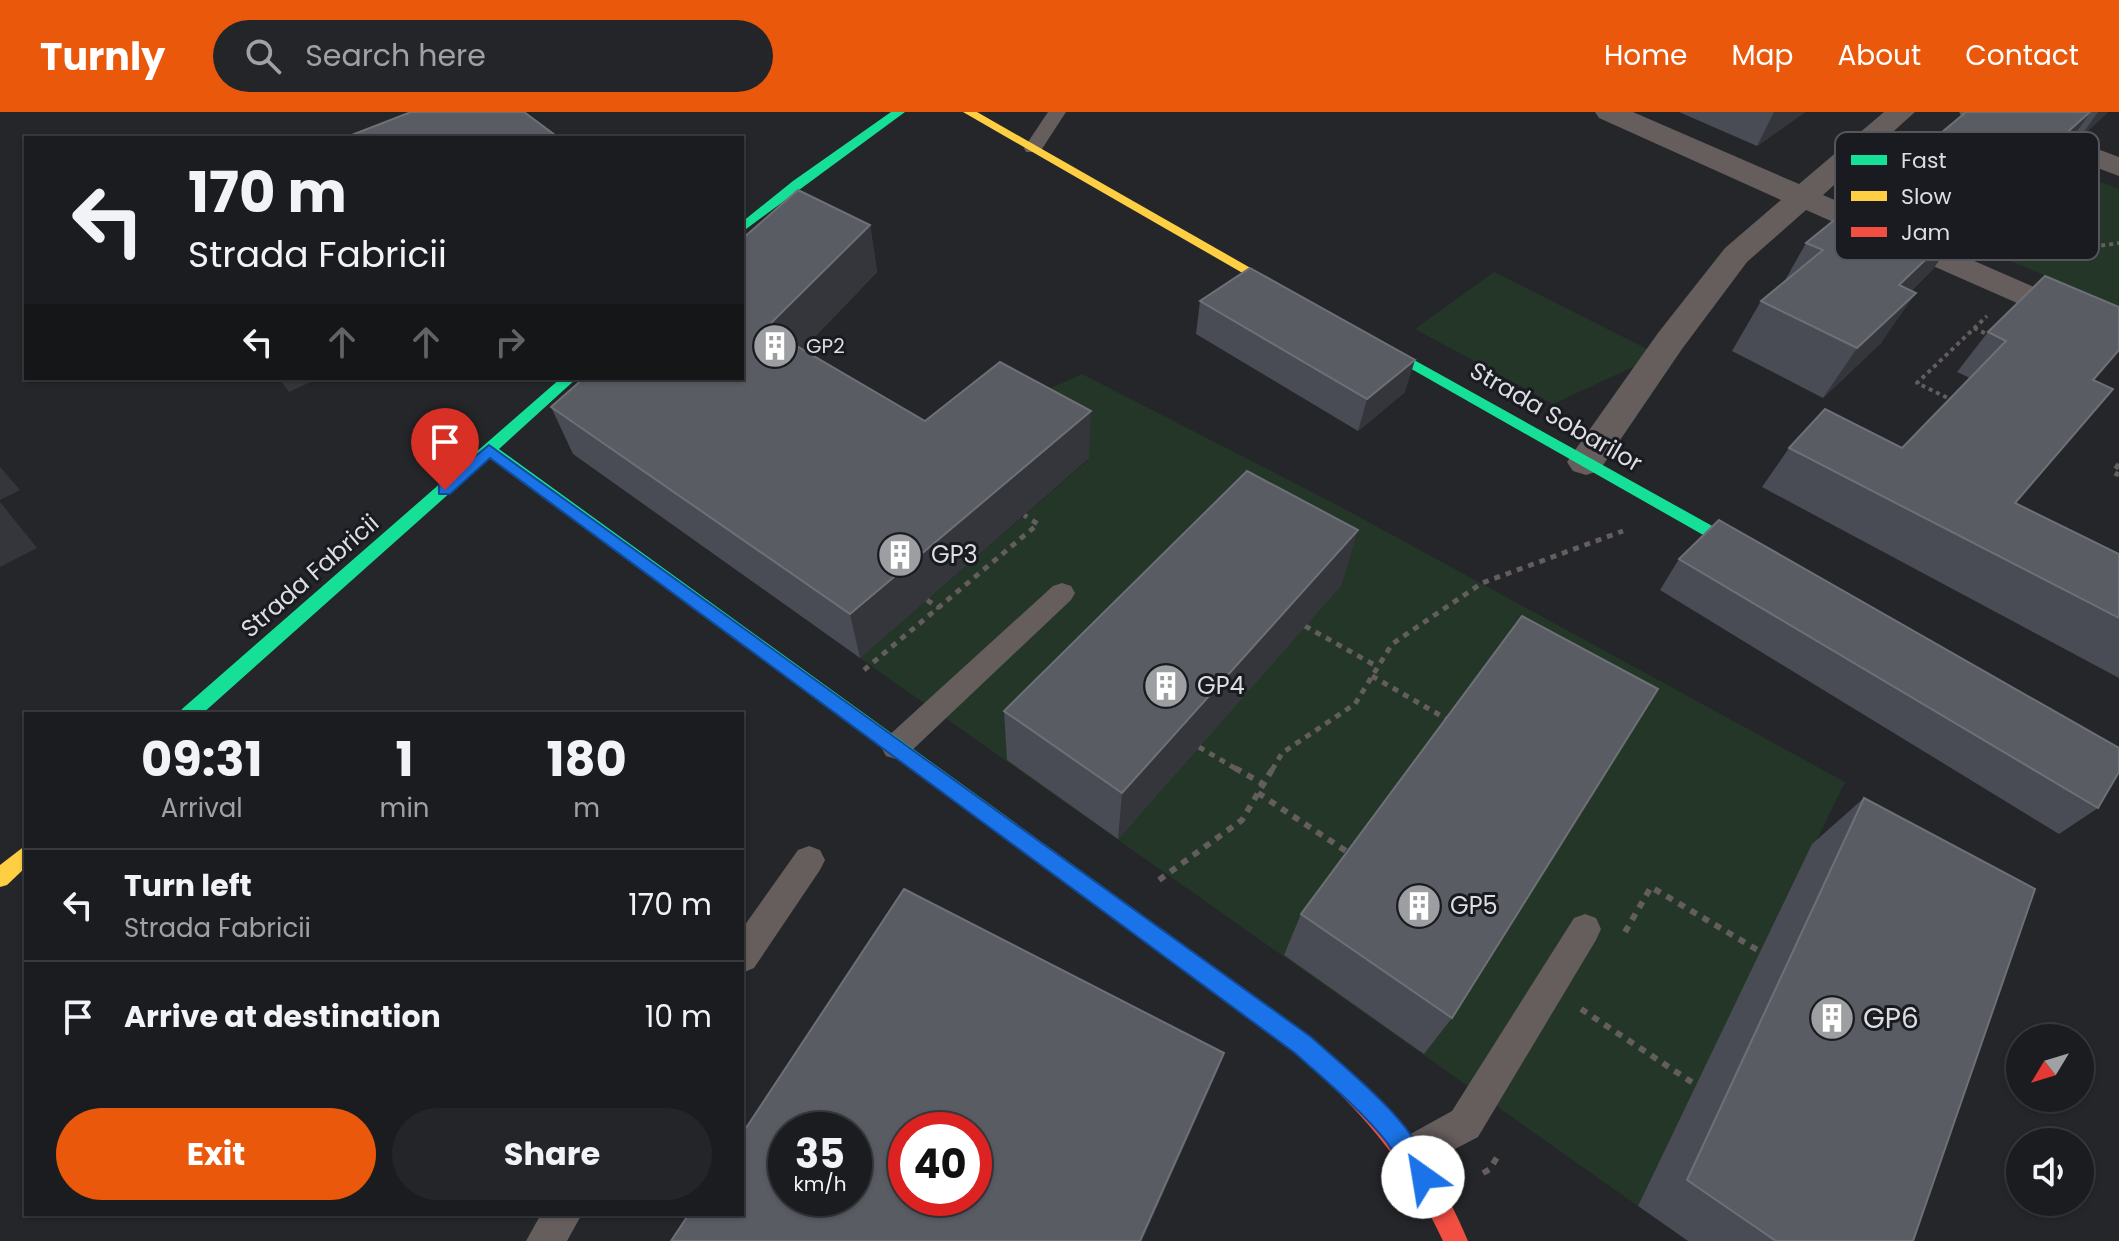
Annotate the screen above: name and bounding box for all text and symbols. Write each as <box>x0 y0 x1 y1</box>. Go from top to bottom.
search box <box>213 20 773 92</box>
text: Turnly <box>40 30 165 83</box>
icon: search <box>241 34 285 78</box>
text: Search here <box>305 34 486 77</box>
text: Home <box>1604 36 1687 75</box>
text: Map <box>1731 36 1793 75</box>
text: About <box>1837 36 1921 75</box>
text: Contact <box>1965 36 2079 75</box>
legend <box>1835 132 2099 260</box>
text: Fast <box>1901 145 1946 176</box>
text: 170 m <box>188 153 347 232</box>
icon: left <box>56 168 160 272</box>
text: Slow <box>1901 181 1951 212</box>
text: Jam <box>1901 217 1950 248</box>
text: Strada Fabricii <box>188 229 447 280</box>
icon: left <box>236 320 280 364</box>
icon: ahead <box>320 320 364 364</box>
icon: ahead <box>404 320 448 364</box>
icon: right <box>488 320 532 364</box>
building icon: GP2 <box>751 322 799 370</box>
place label: GP2 <box>806 332 845 360</box>
street label: Strada Sobarilor <box>1464 354 1648 479</box>
pin <box>411 408 479 490</box>
icon: arrive <box>423 420 467 464</box>
street label: Strada Fabricii <box>234 507 386 645</box>
building icon: GP3 <box>876 531 924 579</box>
place label: GP3 <box>931 538 978 571</box>
building icon: GP4 <box>1142 662 1190 710</box>
place label: GP4 <box>1197 669 1245 702</box>
text: 09:31 <box>141 726 263 793</box>
text: 1 <box>395 726 414 793</box>
text: 180 <box>546 726 627 793</box>
text: Arrival <box>161 790 243 826</box>
text: min <box>380 790 429 826</box>
text: m <box>573 790 600 826</box>
text: Turn left <box>124 864 252 907</box>
building icon: GP5 <box>1395 882 1443 930</box>
icon: left <box>56 883 100 927</box>
text: 170 m <box>628 883 712 926</box>
place label: GP5 <box>1450 889 1498 922</box>
text: Strada Fabricii <box>124 910 311 946</box>
building icon: GP6 <box>1808 994 1856 1042</box>
icon: arrive <box>56 995 100 1039</box>
text: Arrive at destination <box>124 995 441 1038</box>
text: 10 m <box>645 995 712 1038</box>
place label: GP6 <box>1863 999 1919 1038</box>
north arrow <box>2006 1024 2094 1112</box>
map controls <box>2006 1024 2094 1216</box>
button: Exit <box>56 1108 376 1200</box>
button: Share <box>392 1108 712 1200</box>
speed limit sign: 40 <box>888 1112 992 1216</box>
text: 35 <box>795 1126 845 1182</box>
button: sound <box>2006 1128 2094 1216</box>
position arrow <box>1381 1135 1465 1219</box>
text: km/h <box>793 1170 847 1198</box>

